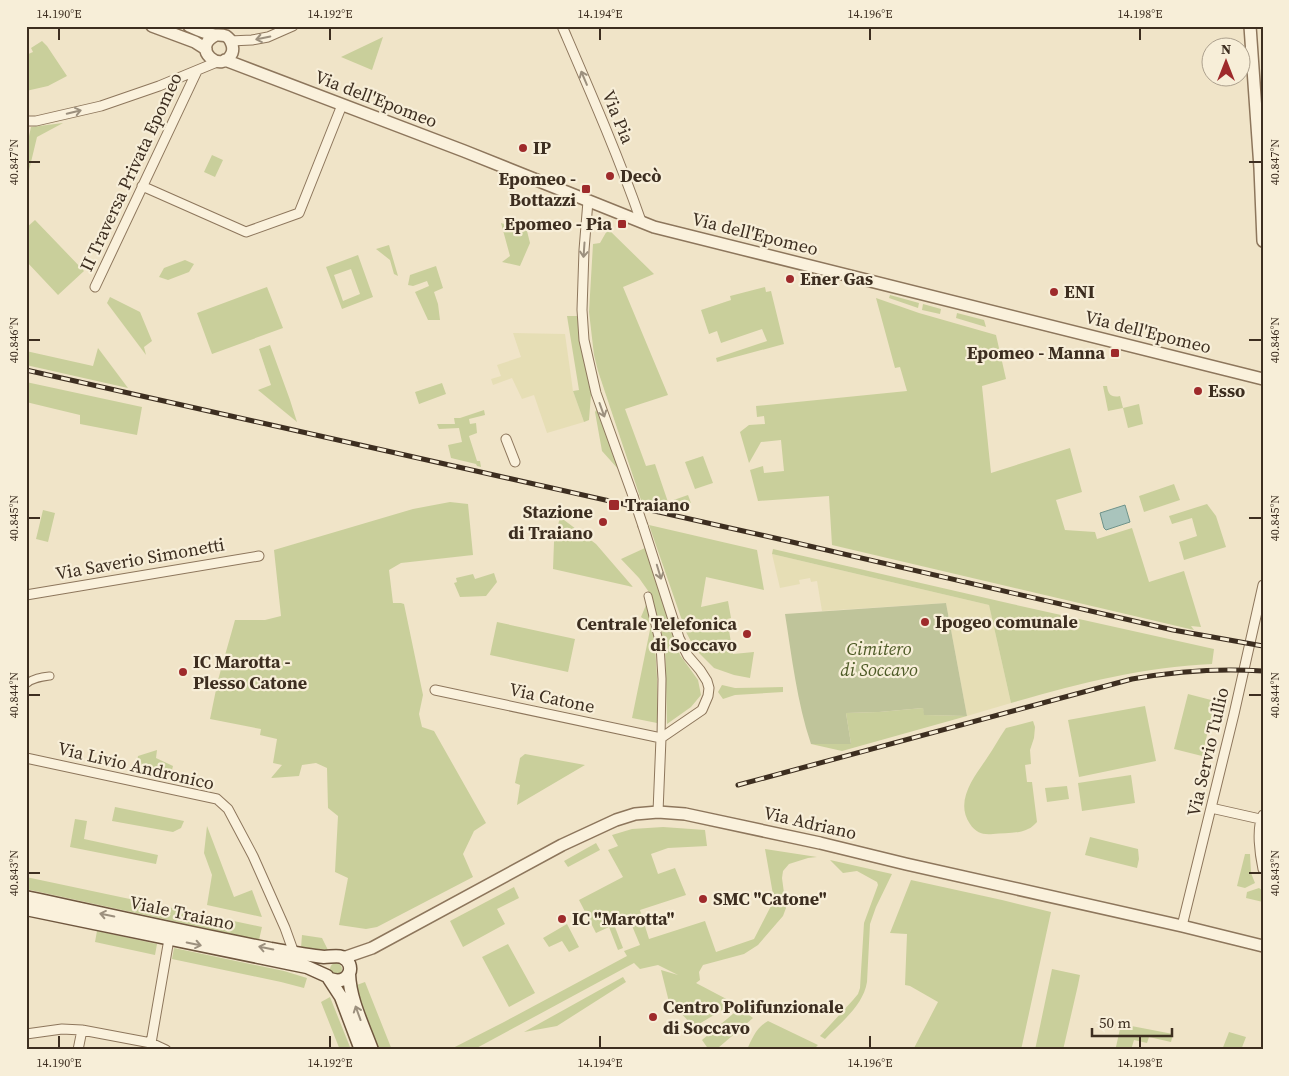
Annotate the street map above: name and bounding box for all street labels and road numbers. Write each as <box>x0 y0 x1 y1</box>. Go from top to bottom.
street label: Via dell'Epomeo <box>311 64 441 133</box>
street label: II Traversa Privata Epomeo <box>73 68 188 275</box>
street label: Via Pia <box>596 86 641 148</box>
street label: Via dell'Epomeo <box>689 206 821 261</box>
street label: Via dell'Epomeo <box>1082 304 1214 359</box>
street label: Via Saverio Simonetti <box>53 531 226 586</box>
street label: Via Catone <box>507 676 597 719</box>
street label: Via Servio Tullio <box>1181 685 1235 819</box>
street label: Via Livio Andronico <box>55 735 217 796</box>
street label: Via Adriano <box>761 800 859 845</box>
street label: Viale Traiano <box>127 889 237 936</box>

